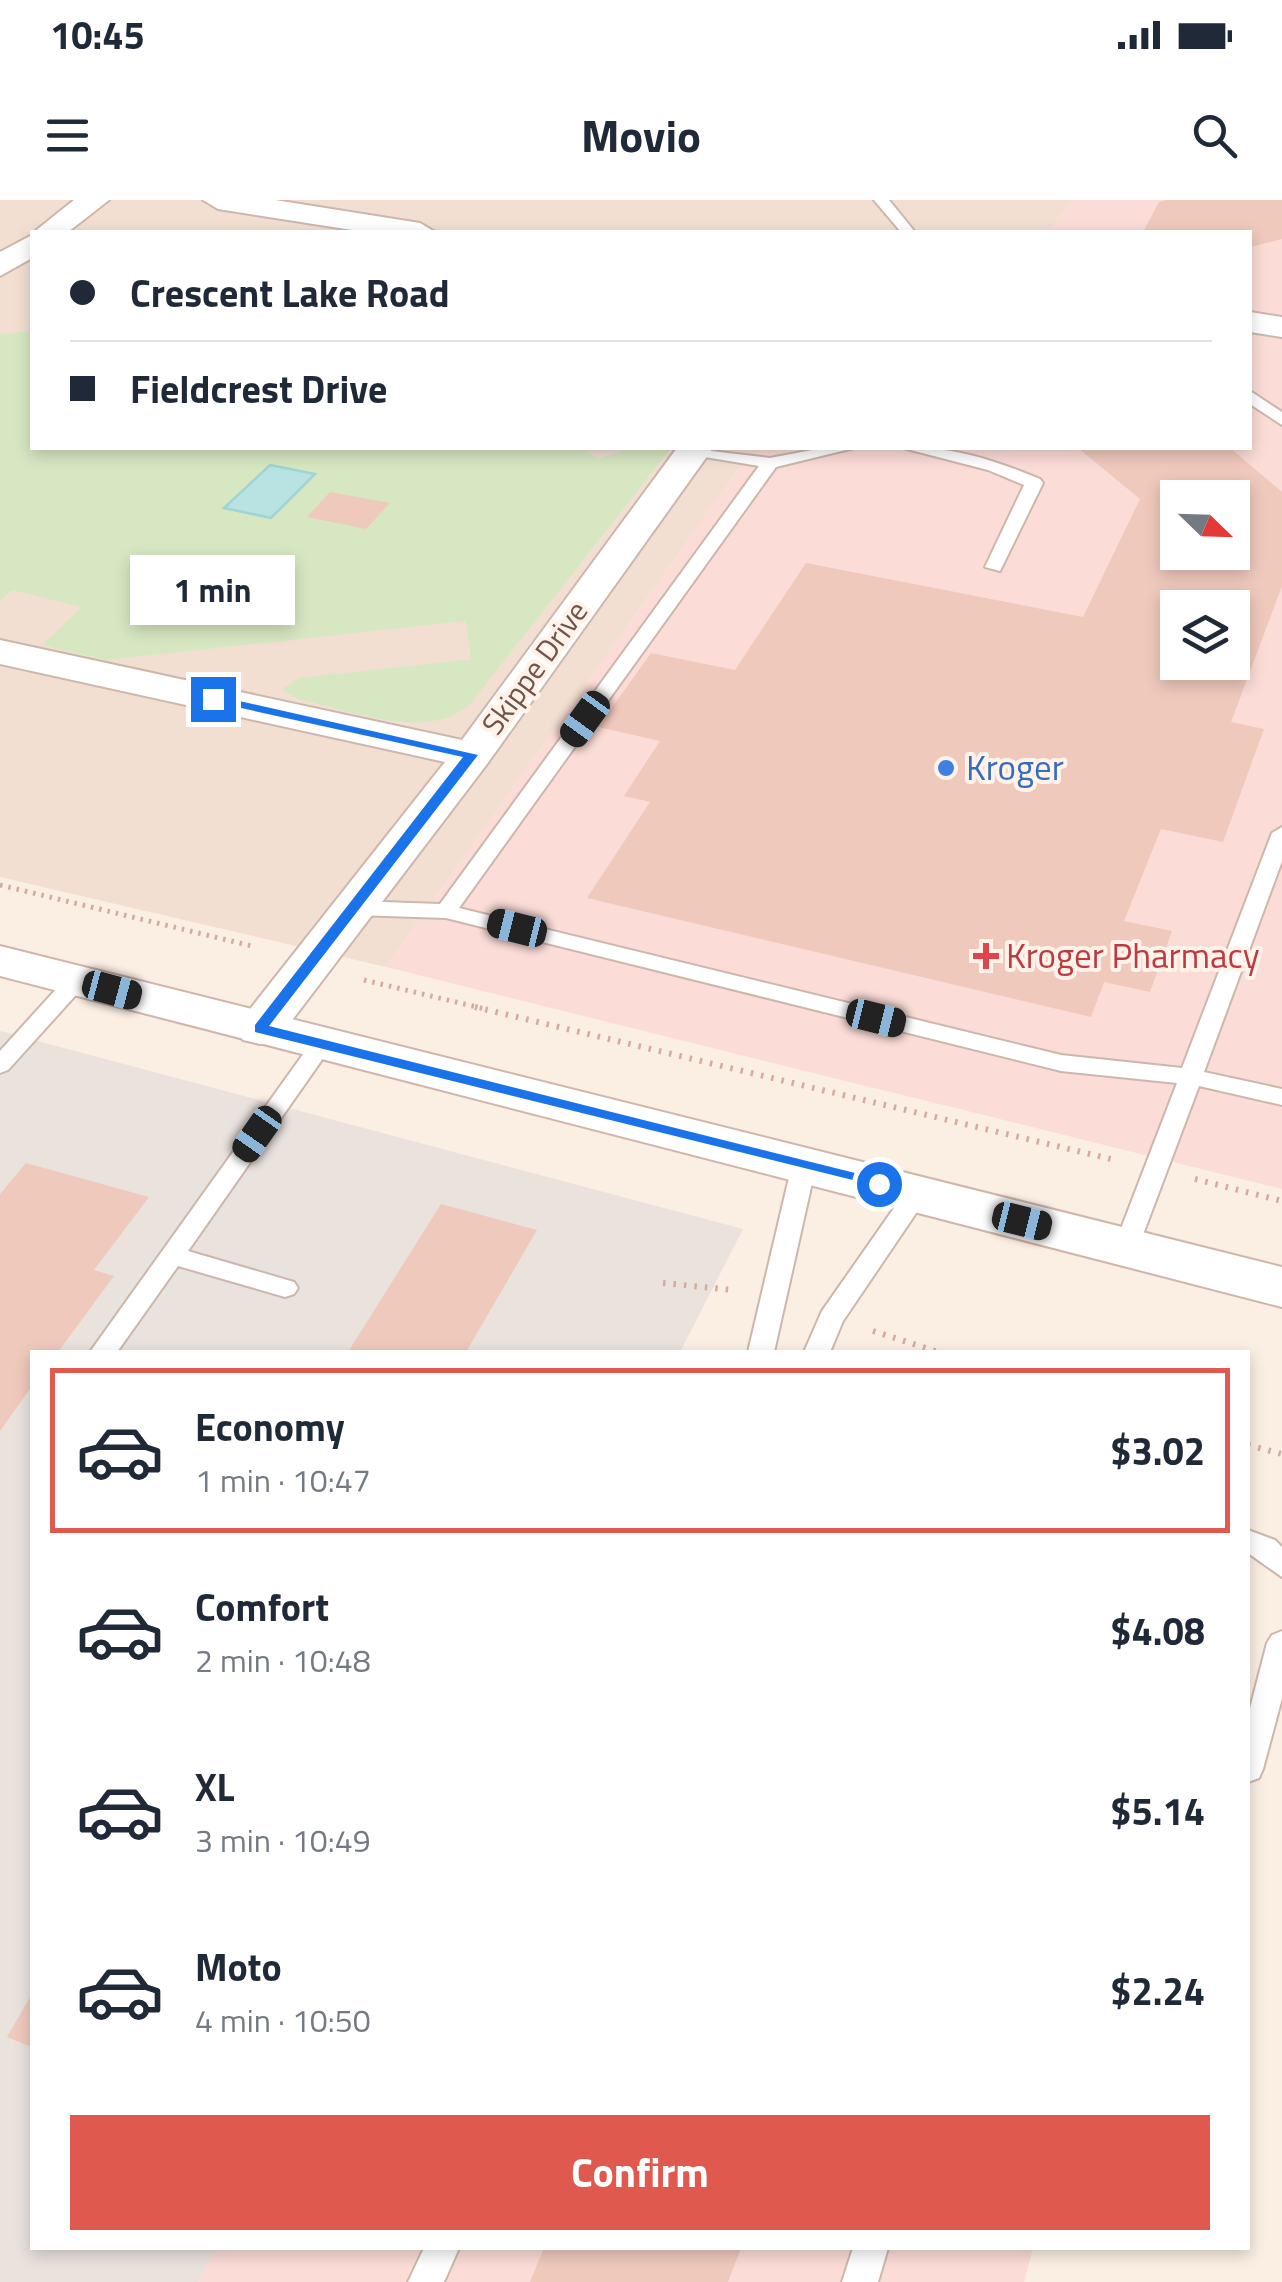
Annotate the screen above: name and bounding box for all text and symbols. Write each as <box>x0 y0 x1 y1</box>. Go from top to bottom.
text: 10:45 <box>50 6 145 64</box>
text: Movio <box>581 101 701 169</box>
icon: menu <box>40 108 95 163</box>
icon: search <box>1187 108 1242 163</box>
text: Crescent Lake Road <box>130 264 450 322</box>
text: Fieldcrest Drive <box>130 360 387 418</box>
north arrow <box>1160 480 1250 570</box>
map controls <box>1160 480 1250 680</box>
callout: 1 min <box>130 554 296 624</box>
text: 1 min <box>174 566 251 614</box>
button: layers <box>1160 590 1250 680</box>
street label: Skippe Drive <box>470 591 599 744</box>
route end <box>191 677 236 722</box>
car <box>555 686 615 752</box>
place label: Kroger <box>966 740 1064 794</box>
marker: Kroger <box>935 757 957 779</box>
car <box>484 906 550 950</box>
place label: Kroger Pharmacy <box>1006 928 1260 982</box>
marker: Kroger Pharmacy <box>975 945 997 967</box>
car <box>79 968 145 1012</box>
car <box>843 996 909 1040</box>
car <box>228 1101 286 1167</box>
route start <box>857 1162 902 1207</box>
car <box>989 1199 1055 1243</box>
text: Economy <box>195 1398 345 1456</box>
icon: car <box>75 1406 165 1496</box>
text: $3.02 <box>1110 1422 1205 1480</box>
text: 1 min · 10:47 <box>195 1456 371 1504</box>
text: Comfort <box>195 1578 329 1636</box>
icon: car <box>75 1586 165 1676</box>
text: $4.08 <box>1110 1602 1205 1660</box>
text: 2 min · 10:48 <box>195 1636 371 1684</box>
text: XL <box>195 1758 235 1816</box>
icon: car <box>75 1766 165 1856</box>
text: $5.14 <box>1110 1782 1205 1840</box>
text: 3 min · 10:49 <box>195 1816 371 1864</box>
text: Moto <box>195 1938 282 1996</box>
icon: car <box>75 1946 165 2036</box>
text: $2.24 <box>1110 1962 1205 2020</box>
text: 4 min · 10:50 <box>195 1996 371 2044</box>
button: Confirm <box>70 2115 1210 2230</box>

